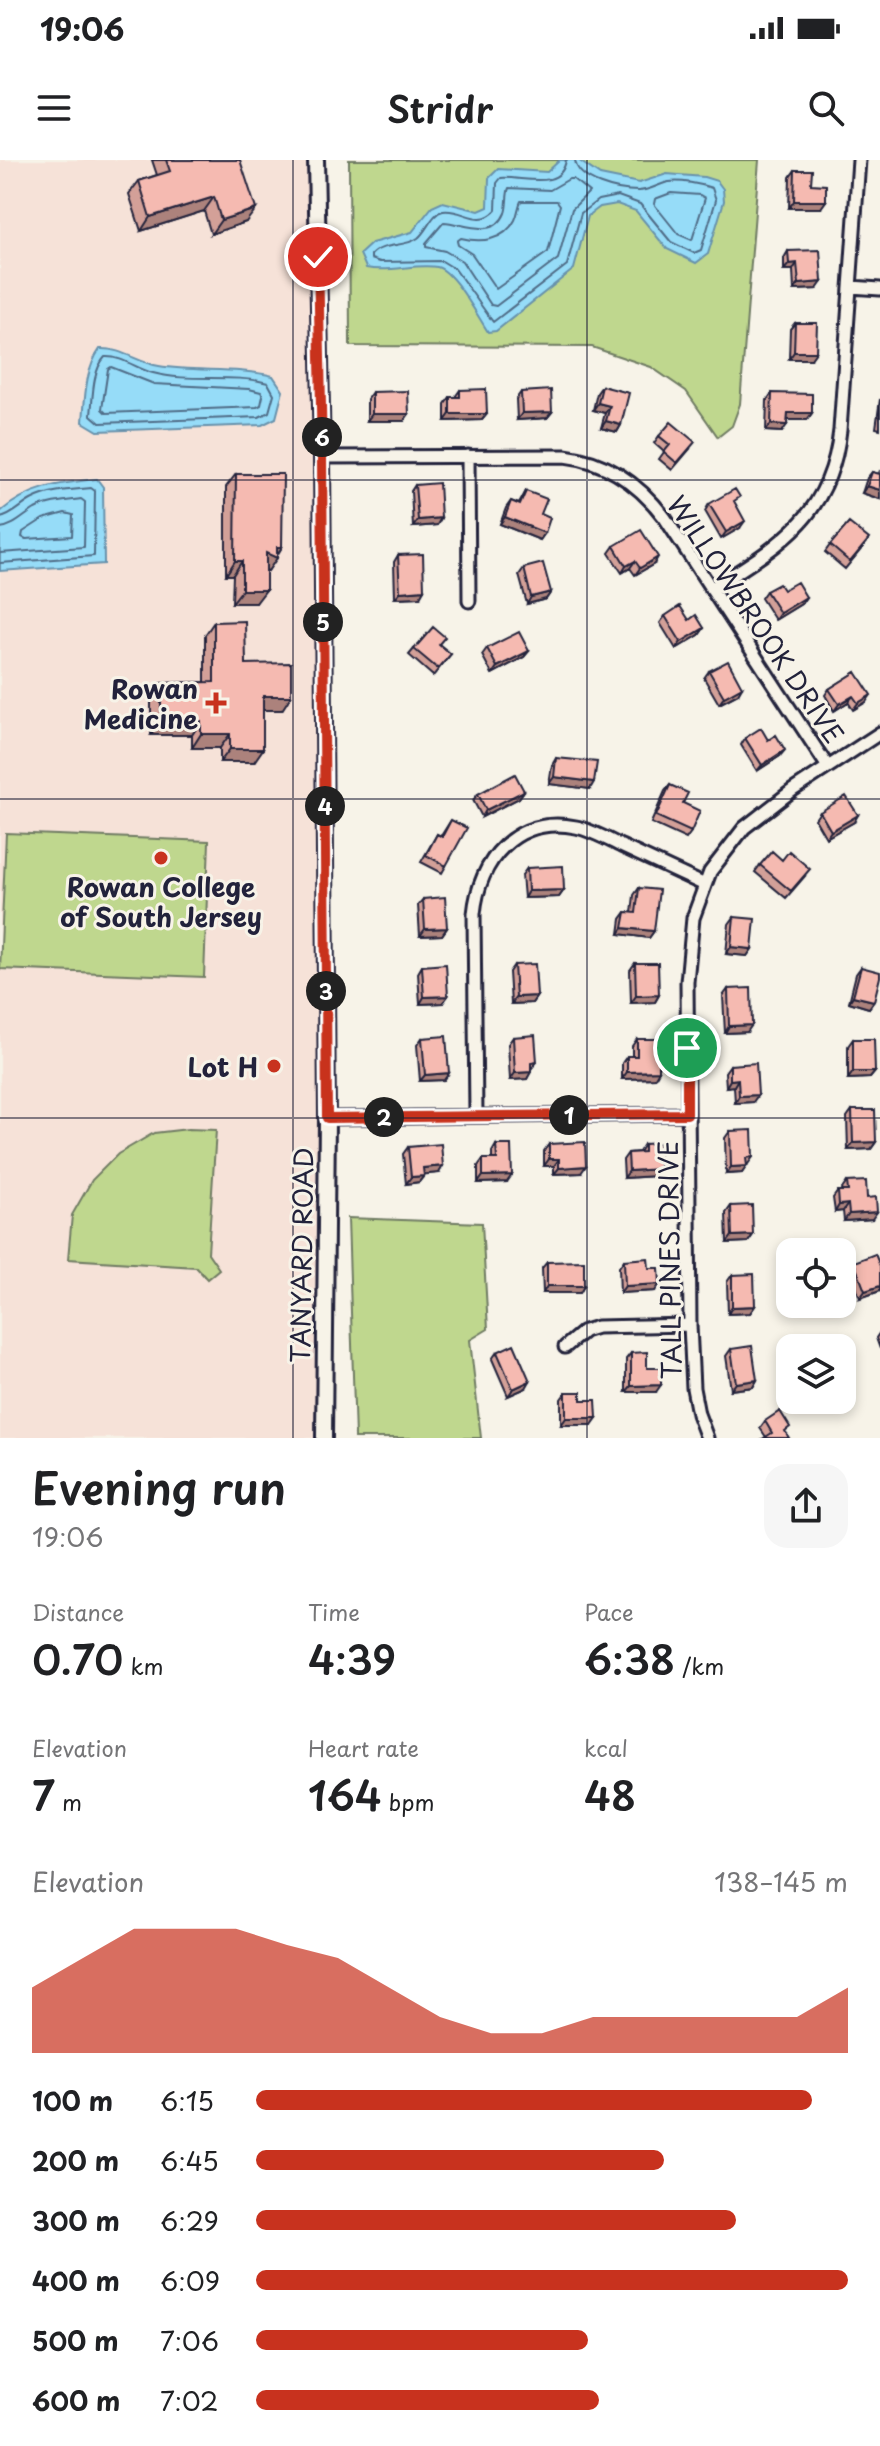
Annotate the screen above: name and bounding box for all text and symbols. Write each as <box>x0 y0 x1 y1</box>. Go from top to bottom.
text: 19:06 <box>40 6 124 51</box>
text: Stridr <box>387 81 493 135</box>
icon: menu <box>32 86 76 130</box>
icon: search <box>804 86 848 130</box>
pin <box>284 223 352 291</box>
icon: check <box>296 235 340 279</box>
pin: 6 <box>302 417 342 457</box>
text: 6 <box>314 420 330 453</box>
street label: WILLOWBROOK DRIVE <box>658 487 854 751</box>
pin: 5 <box>303 602 343 642</box>
text: 5 <box>316 605 330 638</box>
place label: Rowan Medicine <box>84 669 198 738</box>
marker: Rowan Medicine <box>205 692 227 714</box>
pin: 4 <box>305 786 345 826</box>
text: 4 <box>318 789 332 822</box>
marker: Rowan College of South Jersey <box>152 849 170 867</box>
place label: Rowan College of South Jersey <box>60 867 262 936</box>
pin: 3 <box>306 971 346 1011</box>
text: 3 <box>319 974 333 1007</box>
pin <box>653 1014 721 1082</box>
icon: arrive <box>665 1026 709 1070</box>
place label: Lot H <box>188 1047 258 1086</box>
marker: Lot H <box>265 1057 283 1075</box>
pin: 1 <box>549 1095 589 1135</box>
pin: 2 <box>364 1097 404 1137</box>
text: 1 <box>564 1098 574 1131</box>
text: 2 <box>376 1100 392 1133</box>
street label: TALL PINES DRIVE <box>647 1140 691 1380</box>
street label: TANYARD ROAD <box>280 1147 322 1363</box>
map controls <box>776 1238 856 1414</box>
button: locate <box>776 1238 856 1318</box>
button: layers <box>776 1334 856 1414</box>
text: Evening run <box>32 1454 286 1520</box>
button: share <box>764 1464 848 1548</box>
text: 19:06 <box>32 1517 104 1556</box>
text: Distance <box>32 1595 124 1628</box>
text: Time <box>308 1595 360 1628</box>
text: Pace <box>584 1595 634 1628</box>
text: 0.70 <box>32 1628 123 1689</box>
text: 4:39 <box>308 1628 396 1689</box>
text: 6:38 <box>584 1628 675 1689</box>
text: km <box>123 1649 164 1682</box>
text: /km <box>675 1649 724 1682</box>
text: Elevation <box>32 1731 127 1764</box>
text: Heart rate <box>308 1731 419 1764</box>
text: kcal <box>584 1731 628 1764</box>
text: 7 <box>32 1764 55 1825</box>
text: 164 <box>308 1764 382 1825</box>
text: 48 <box>584 1764 636 1825</box>
text: m <box>55 1785 82 1818</box>
text: bpm <box>382 1785 435 1818</box>
text: Elevation <box>32 1862 144 1901</box>
text: 138–145 m <box>714 1862 848 1901</box>
text: 100 m <box>32 2081 113 2120</box>
text: 6:15 <box>160 2081 214 2120</box>
text: 200 m <box>32 2141 119 2180</box>
text: 6:45 <box>160 2141 219 2180</box>
text: 300 m <box>32 2201 120 2240</box>
text: 6:29 <box>160 2201 219 2240</box>
text: 400 m <box>32 2261 120 2300</box>
text: 6:09 <box>160 2261 220 2300</box>
text: 500 m <box>32 2321 118 2360</box>
text: 7:06 <box>160 2321 219 2360</box>
text: 600 m <box>32 2381 120 2420</box>
text: 7:02 <box>160 2381 218 2420</box>

